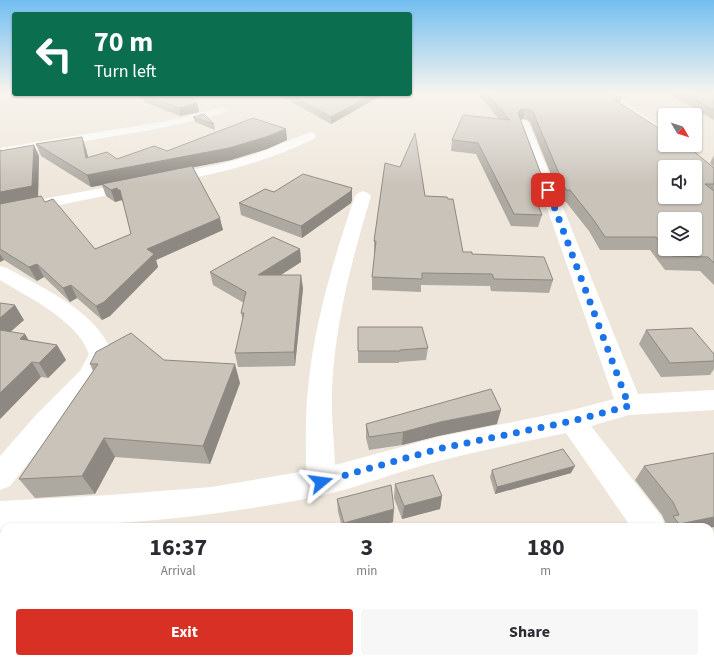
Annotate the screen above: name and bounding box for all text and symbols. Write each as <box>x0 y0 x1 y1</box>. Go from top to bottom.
text: 70 m <box>94 22 153 62</box>
icon: left <box>28 28 80 80</box>
text: Turn left <box>94 59 156 84</box>
north arrow <box>658 108 702 152</box>
map controls <box>658 108 702 256</box>
button: sound <box>658 160 702 204</box>
pin <box>531 173 565 207</box>
icon: arrive <box>537 179 559 201</box>
button: layers <box>658 212 702 256</box>
position arrow <box>300 461 342 503</box>
text: 16:37 <box>149 530 207 565</box>
text: 3 <box>361 530 373 565</box>
text: 180 <box>527 530 565 565</box>
text: Arrival <box>161 562 196 580</box>
text: min <box>356 562 377 580</box>
text: m <box>540 562 551 580</box>
button: Exit <box>16 609 353 655</box>
button: Share <box>361 609 698 655</box>

